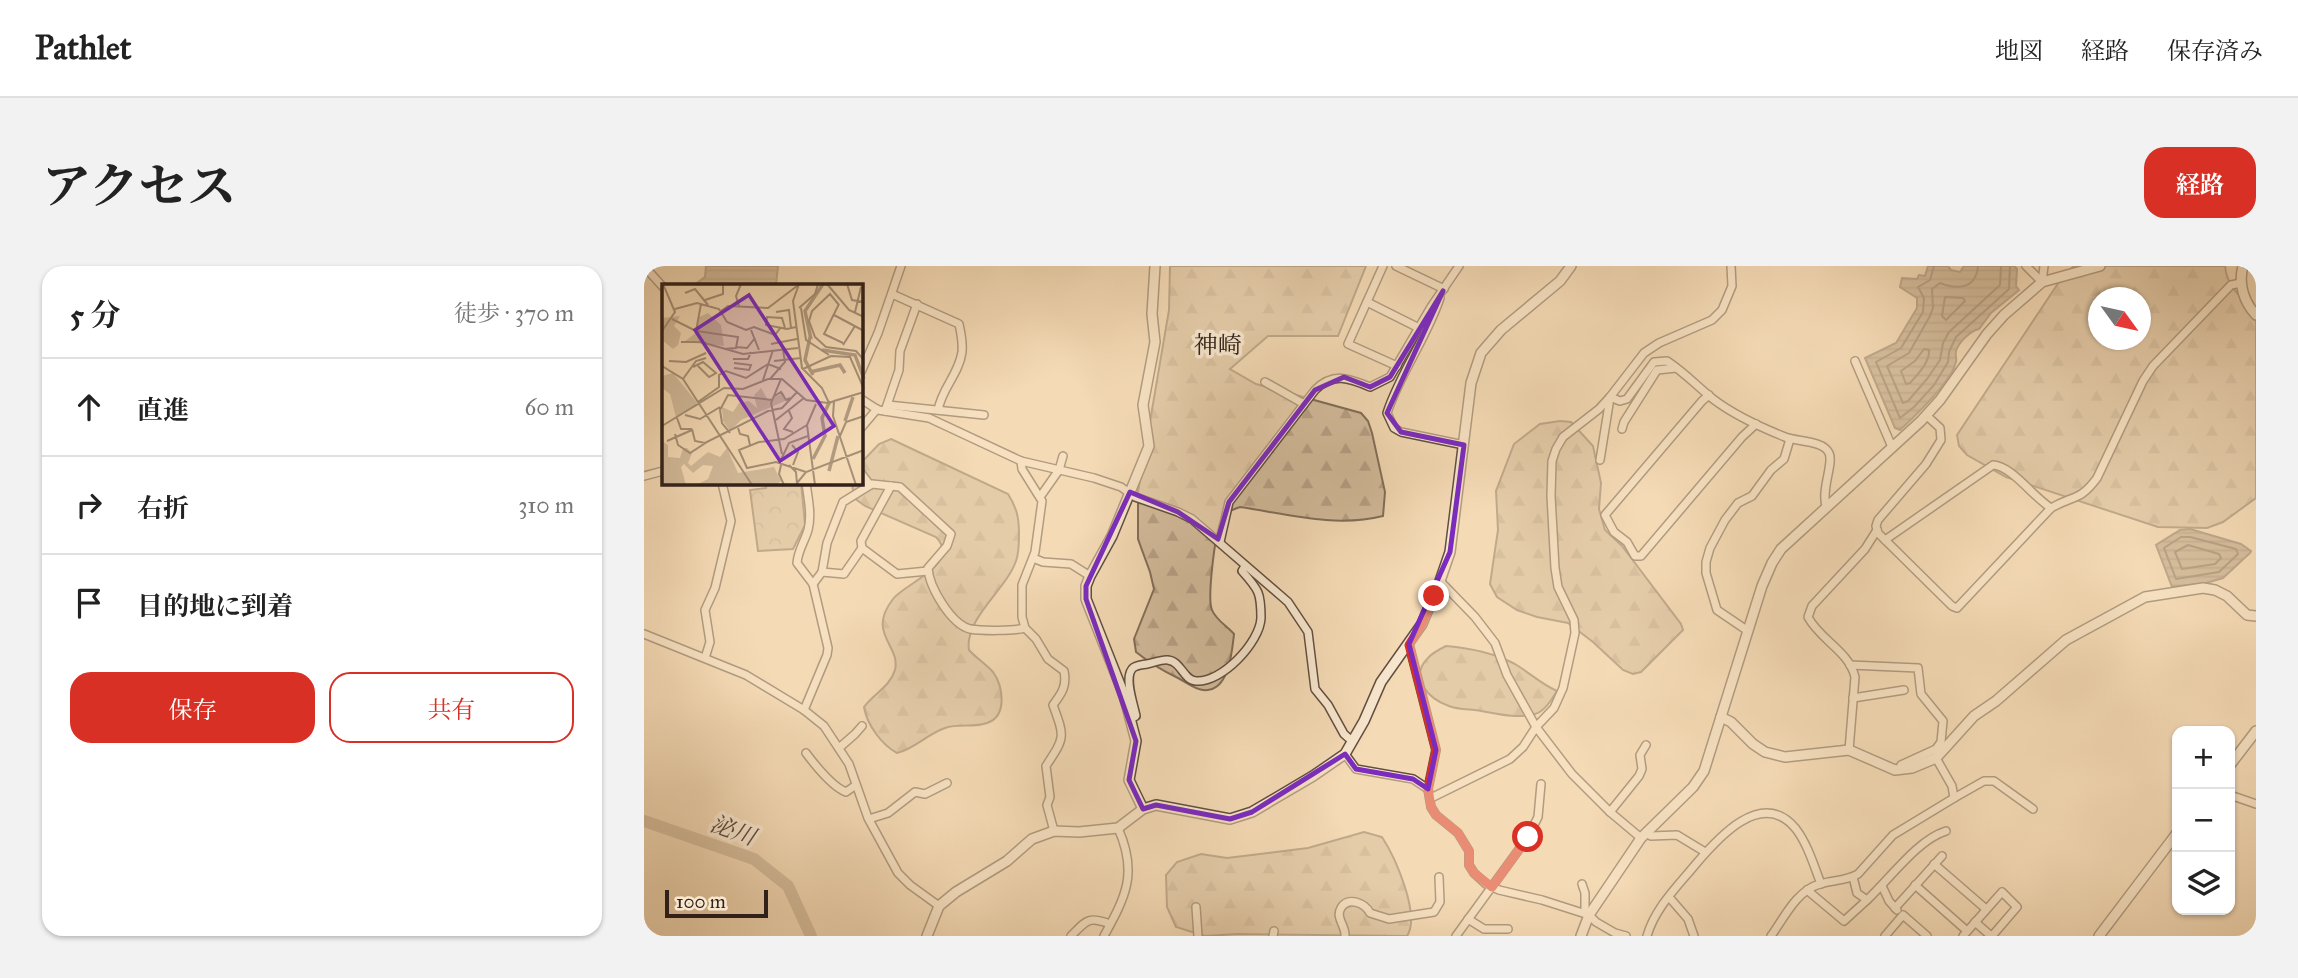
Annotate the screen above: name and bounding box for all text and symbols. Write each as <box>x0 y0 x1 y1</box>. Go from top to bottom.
text: Pathlet <box>35 28 132 68</box>
text: 地図 <box>1995 36 2043 66</box>
text: 経路 <box>2081 36 2129 66</box>
text: 保存済み <box>2167 36 2263 66</box>
button: 経路 <box>2144 147 2256 218</box>
text: アクセス <box>42 157 237 216</box>
inset map <box>662 284 863 485</box>
north arrow <box>2088 287 2151 350</box>
text: 5 分 <box>70 297 120 333</box>
text: 徒歩 · 370 m <box>454 299 574 327</box>
district label: 神崎 <box>1194 330 1242 360</box>
icon: ahead <box>70 388 108 426</box>
text: 60 m <box>525 393 574 421</box>
text: 直進 <box>137 394 189 426</box>
icon: right <box>70 486 108 524</box>
text: 310 m <box>518 491 574 519</box>
text: 右折 <box>137 492 189 524</box>
route end <box>1418 580 1449 611</box>
icon: arrive <box>70 584 108 622</box>
text: 目的地に到着 <box>137 590 293 622</box>
button: 保存 <box>70 672 315 743</box>
button: 共有 <box>329 672 574 743</box>
map controls <box>2172 726 2235 915</box>
button: + <box>2172 726 2235 789</box>
button: − <box>2172 789 2235 852</box>
water label: 泌川 <box>707 809 762 852</box>
route start <box>1512 821 1543 852</box>
button: layers <box>2172 852 2235 915</box>
scale bar <box>665 887 768 919</box>
text: 100 m <box>676 890 726 913</box>

